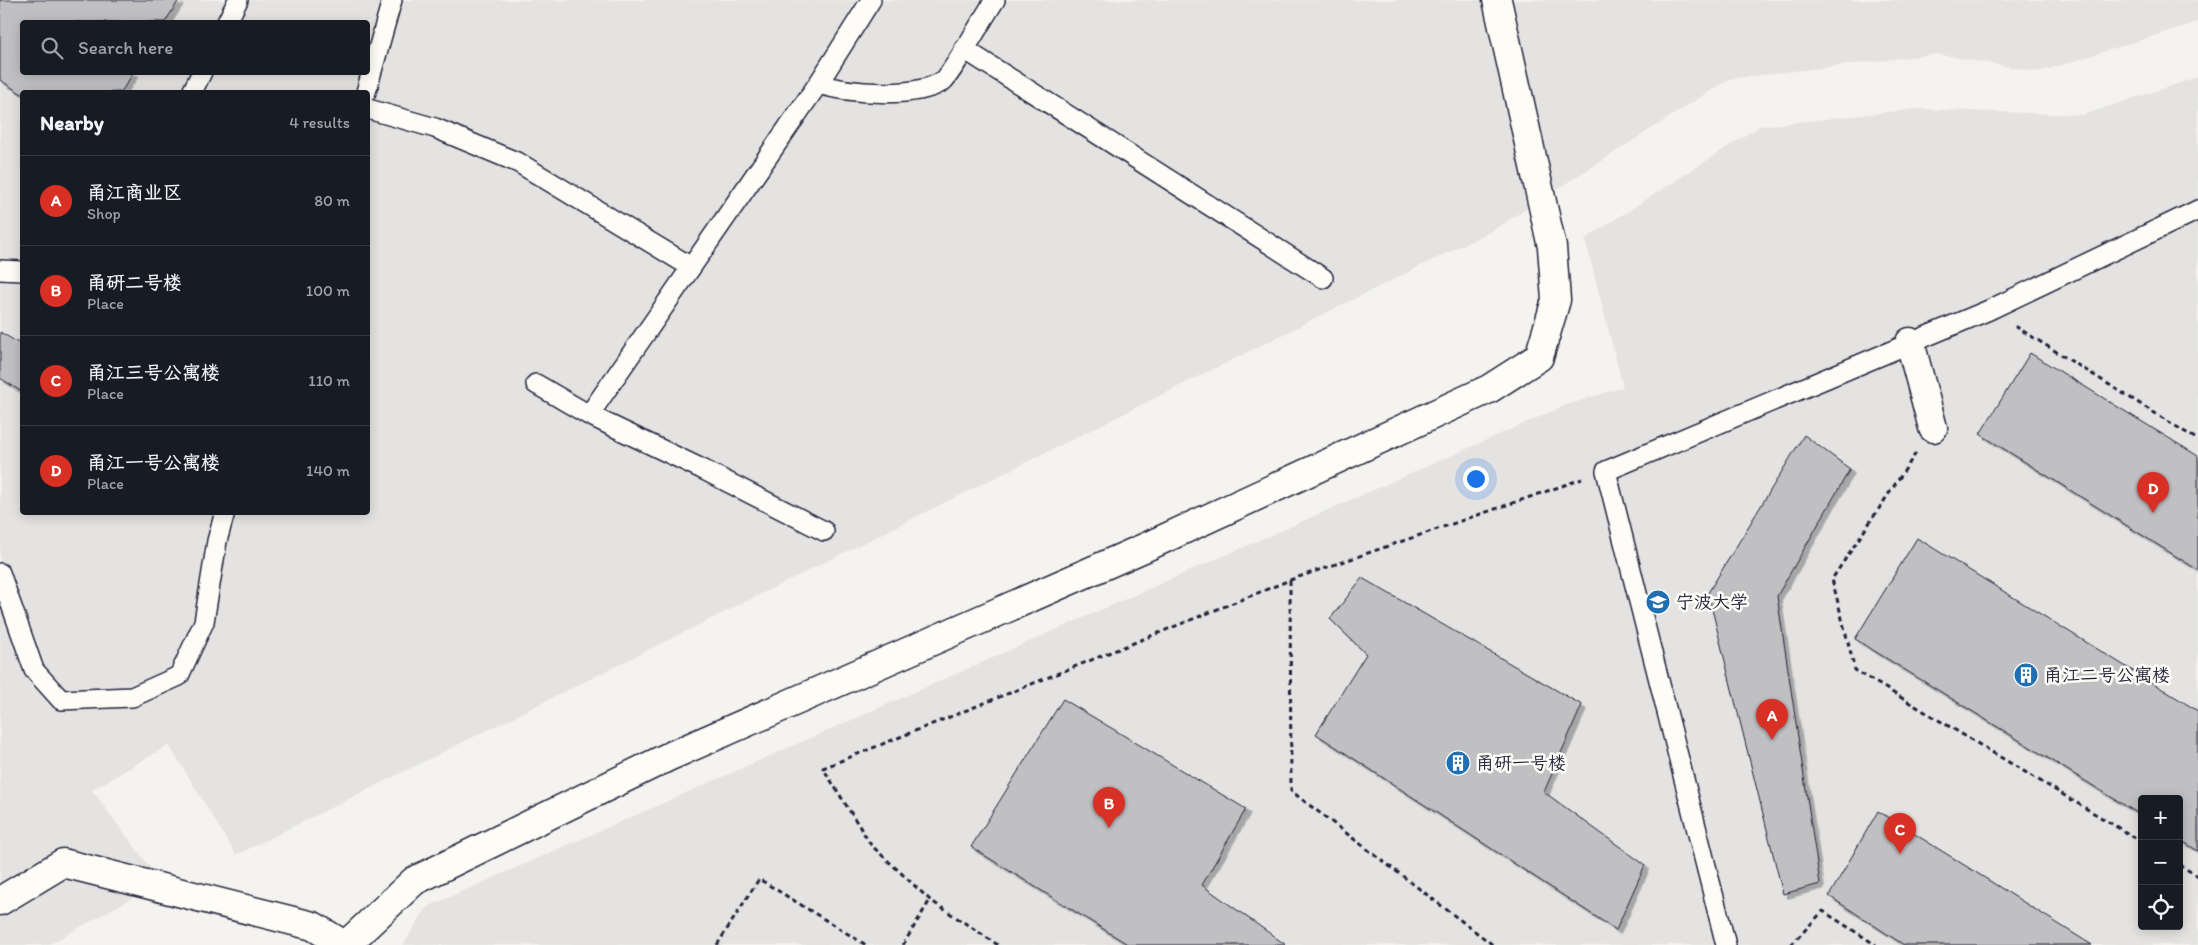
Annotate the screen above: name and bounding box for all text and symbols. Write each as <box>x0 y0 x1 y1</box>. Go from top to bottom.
search box <box>20 20 370 75</box>
icon: search <box>38 34 66 62</box>
text: Search here <box>78 36 173 59</box>
text: Nearby <box>40 110 104 135</box>
text: 4 results <box>289 113 350 132</box>
text: 甬江商业区 <box>87 181 182 204</box>
text: A <box>51 191 61 210</box>
text: 80 m <box>314 191 350 210</box>
text: Shop <box>87 204 121 223</box>
text: 甬研二号楼 <box>87 271 182 294</box>
text: B <box>51 281 61 300</box>
text: 100 m <box>306 281 350 300</box>
text: Place <box>87 294 124 313</box>
text: 甬江三号公寓楼 <box>87 361 220 384</box>
text: C <box>51 371 61 390</box>
text: 110 m <box>308 371 350 390</box>
text: Place <box>87 384 124 403</box>
text: 甬江一号公寓楼 <box>87 451 220 474</box>
text: D <box>51 461 61 480</box>
text: 140 m <box>306 461 350 480</box>
your location <box>1463 466 1489 492</box>
pin: D <box>2137 472 2169 513</box>
text: Place <box>87 474 124 493</box>
school or university icon: 宁波大学 <box>1645 589 1671 615</box>
place label: 宁波大学 <box>1676 591 1748 613</box>
building icon: 甬江二号公寓楼 <box>2013 662 2039 688</box>
place label: 甬江二号公寓楼 <box>2044 664 2170 686</box>
pin: A <box>1756 699 1788 740</box>
building icon: 甬研一号楼 <box>1445 750 1471 776</box>
place label: 甬研一号楼 <box>1476 752 1566 774</box>
pin: B <box>1093 787 1125 828</box>
map controls <box>2138 795 2183 930</box>
button: + <box>2138 795 2183 840</box>
pin: C <box>1884 813 1916 854</box>
button: − <box>2138 840 2183 885</box>
button: locate <box>2138 885 2183 930</box>

